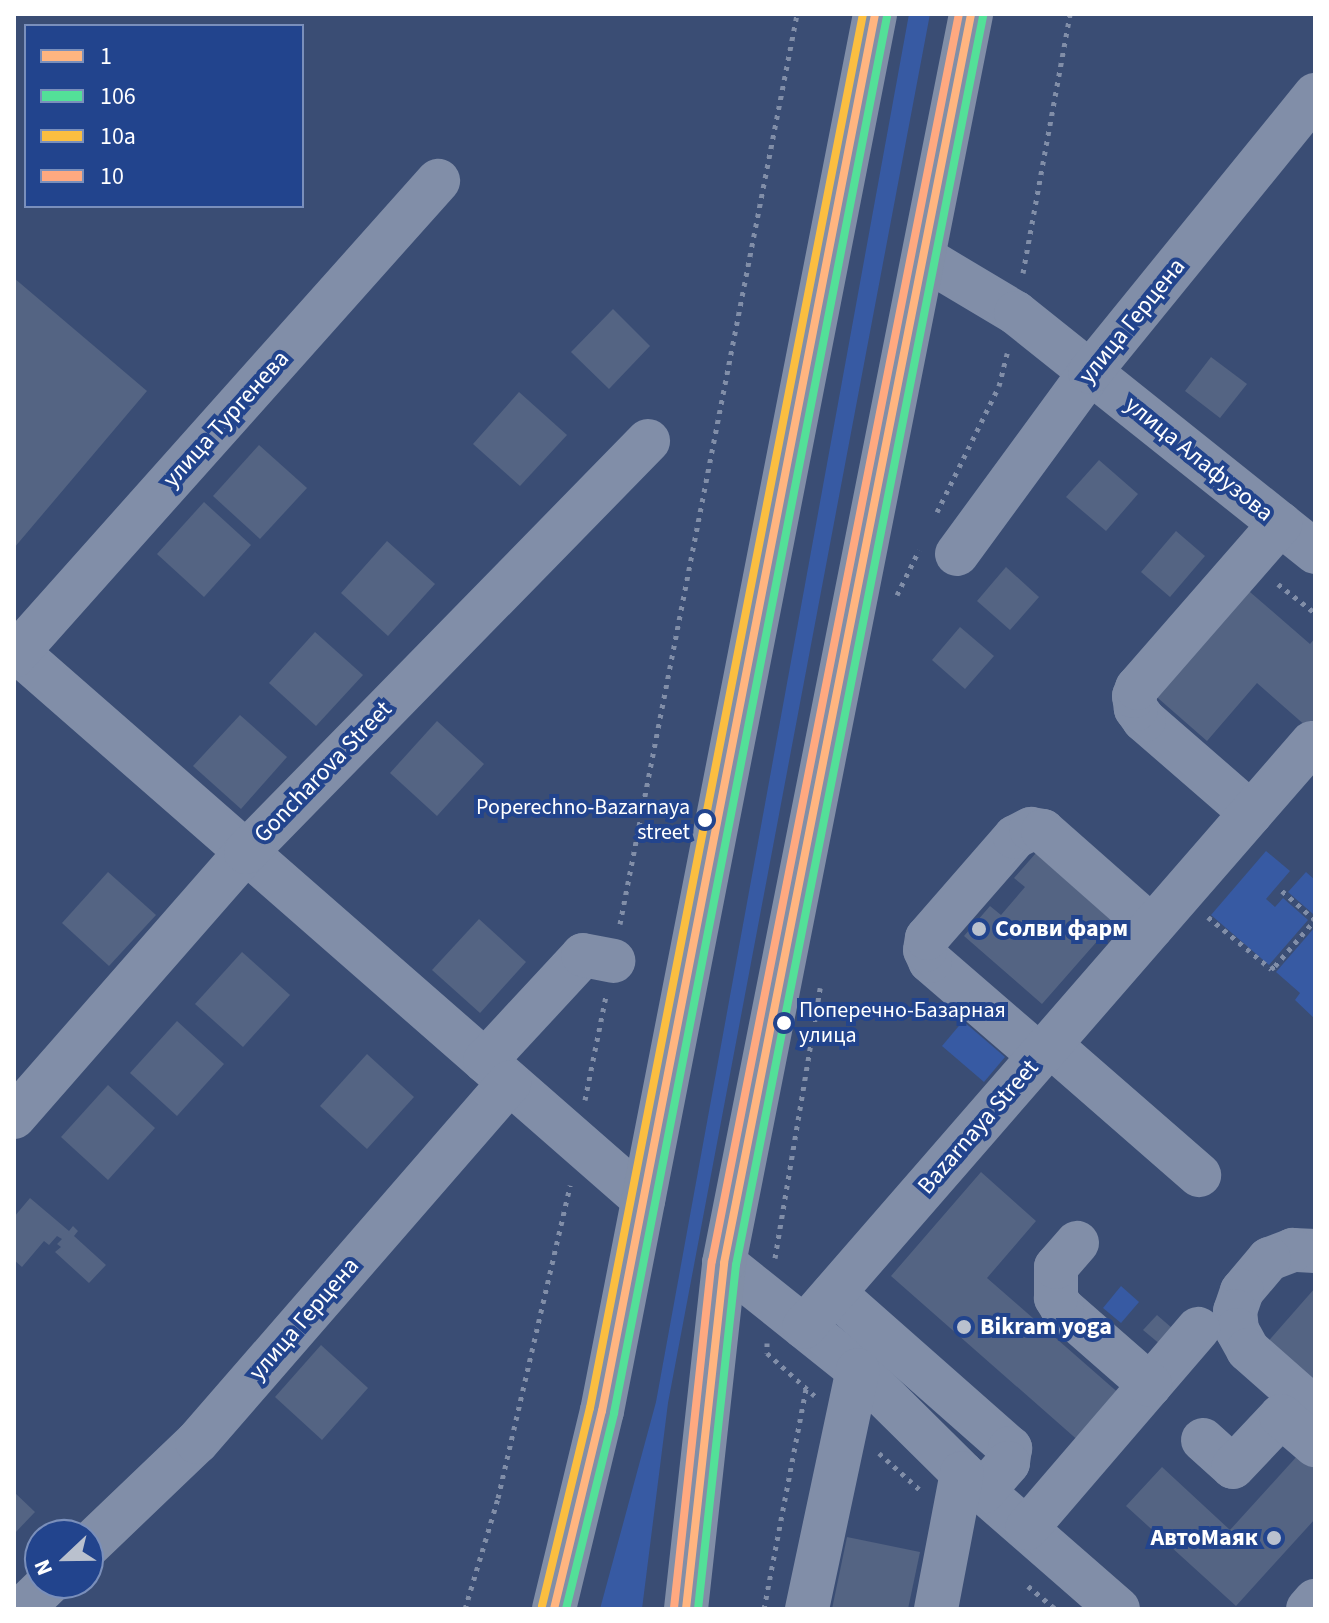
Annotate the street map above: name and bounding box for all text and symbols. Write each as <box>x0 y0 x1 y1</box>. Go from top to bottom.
legend <box>24 24 304 208</box>
text: 1 <box>100 39 112 74</box>
text: 106 <box>100 79 136 114</box>
text: 10а <box>100 119 136 154</box>
text: 10 <box>100 159 124 194</box>
street label: улица Герцена <box>1073 252 1191 390</box>
street label: улица Тургенева <box>157 344 295 494</box>
street label: улица Алафузова <box>1119 390 1279 528</box>
street label: Goncharova Street <box>248 695 398 849</box>
place label: Poperechno-Bazarnaya street <box>476 794 690 846</box>
marker: Poperechno-Bazarnaya street <box>697 812 713 828</box>
place label: Солви фарм <box>995 915 1128 943</box>
marker: Солви фарм <box>970 920 988 938</box>
place label: Поперечно-Базарная улица <box>799 997 1006 1048</box>
marker: Поперечно-Базарная улица <box>776 1015 792 1031</box>
street label: Bazarnaya Street <box>912 1054 1044 1200</box>
street label: улица Герцена <box>243 1252 365 1386</box>
place label: Bikram yoga <box>980 1313 1112 1341</box>
marker: Bikram yoga <box>955 1318 973 1336</box>
north arrow <box>24 1519 104 1599</box>
place label: АвтоМаяк <box>1150 1524 1258 1552</box>
marker: АвтоМаяк <box>1265 1529 1283 1547</box>
text: N <box>26 1554 61 1580</box>

